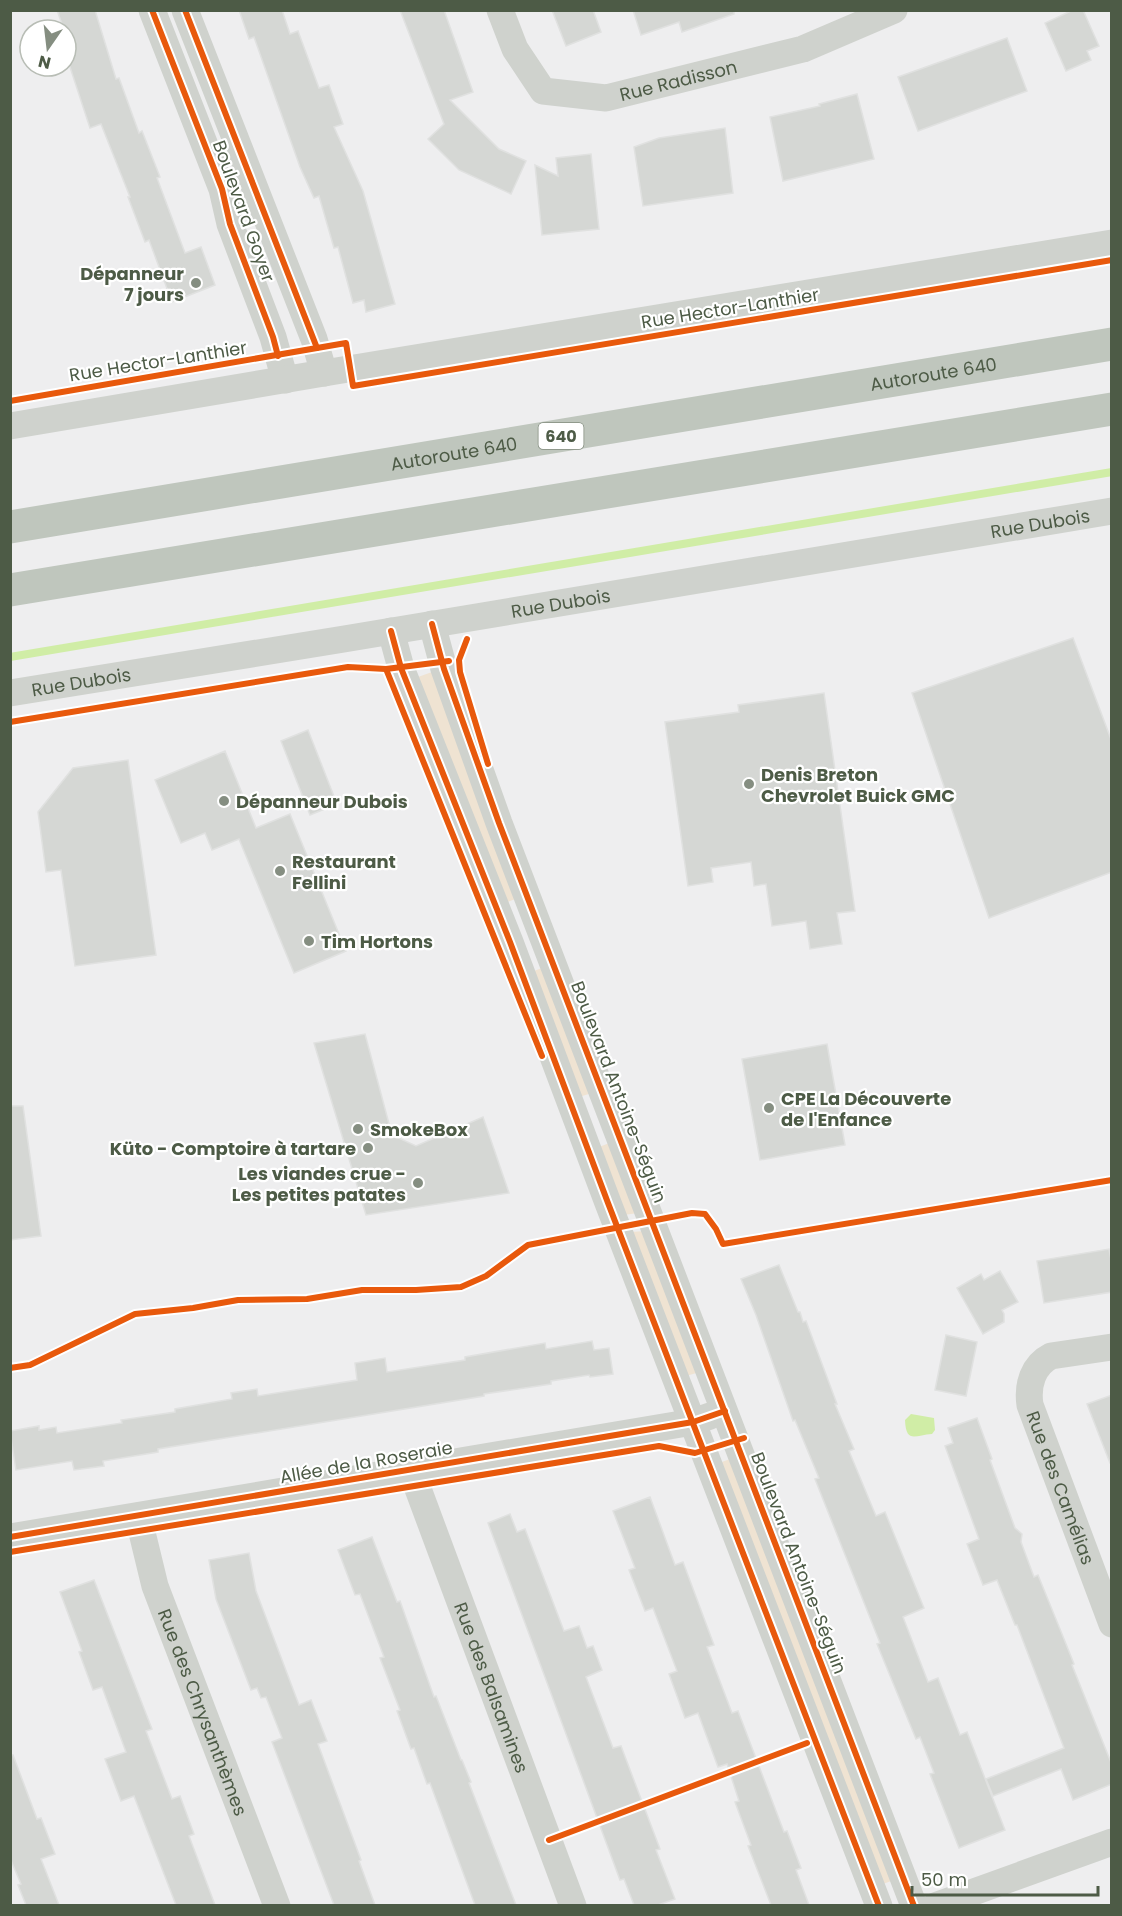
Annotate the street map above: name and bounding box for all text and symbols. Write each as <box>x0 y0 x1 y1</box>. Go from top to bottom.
north arrow <box>18 18 78 78</box>
text: N <box>36 49 53 75</box>
street label: Rue Radisson <box>617 53 739 107</box>
street label: Boulevard Goyer <box>207 137 281 286</box>
place label: Dépanneur 7 jours <box>80 261 184 307</box>
marker: Dépanneur 7 jours <box>189 276 203 290</box>
street label: Rue Hector-Lanthier <box>639 282 821 334</box>
street label: Rue Hector-Lanthier <box>67 335 249 387</box>
street label: Autoroute 640 <box>868 351 999 396</box>
road number: 640 <box>538 423 584 449</box>
street label: Autoroute 640 <box>389 430 519 476</box>
street label: Rue Dubois <box>989 502 1092 544</box>
street label: Rue Dubois <box>509 582 612 623</box>
street label: Rue Dubois <box>30 661 133 702</box>
place label: Denis Breton Chevrolet Buick GMC <box>761 762 955 808</box>
marker: Denis Breton Chevrolet Buick GMC <box>742 777 756 791</box>
place label: Dépanneur Dubois <box>236 789 408 814</box>
marker: Dépanneur Dubois <box>217 794 231 808</box>
place label: Restaurant Fellini <box>292 849 396 895</box>
marker: Restaurant Fellini <box>273 864 287 878</box>
place label: Tim Hortons <box>321 929 433 954</box>
marker: Tim Hortons <box>302 934 316 948</box>
street label: Boulevard Antoine-Séguin <box>565 977 673 1207</box>
place label: CPE La Découverte de l'Enfance <box>781 1086 951 1132</box>
marker: CPE La Découverte de l'Enfance <box>762 1101 776 1115</box>
place label: SmokeBox <box>370 1117 468 1142</box>
marker: SmokeBox <box>351 1122 365 1136</box>
place label: Küto - Comptoire à tartare <box>110 1136 356 1161</box>
marker: Küto - Comptoire à tartare <box>361 1141 375 1155</box>
place label: Les viandes crue - Les petites patates <box>232 1161 406 1207</box>
marker: Les viandes crue - Les petites patates <box>411 1176 425 1190</box>
street label: Rue des Camélias <box>1021 1407 1101 1568</box>
street label: Allée de la Roseraie <box>278 1434 454 1490</box>
street label: Boulevard Antoine-Séguin <box>745 1448 853 1678</box>
street label: Rue des Balsamines <box>449 1599 535 1776</box>
street label: Rue des Chrysanthèmes <box>152 1605 254 1819</box>
scale bar <box>912 1859 1098 1897</box>
text: 50 m <box>921 1867 967 1892</box>

